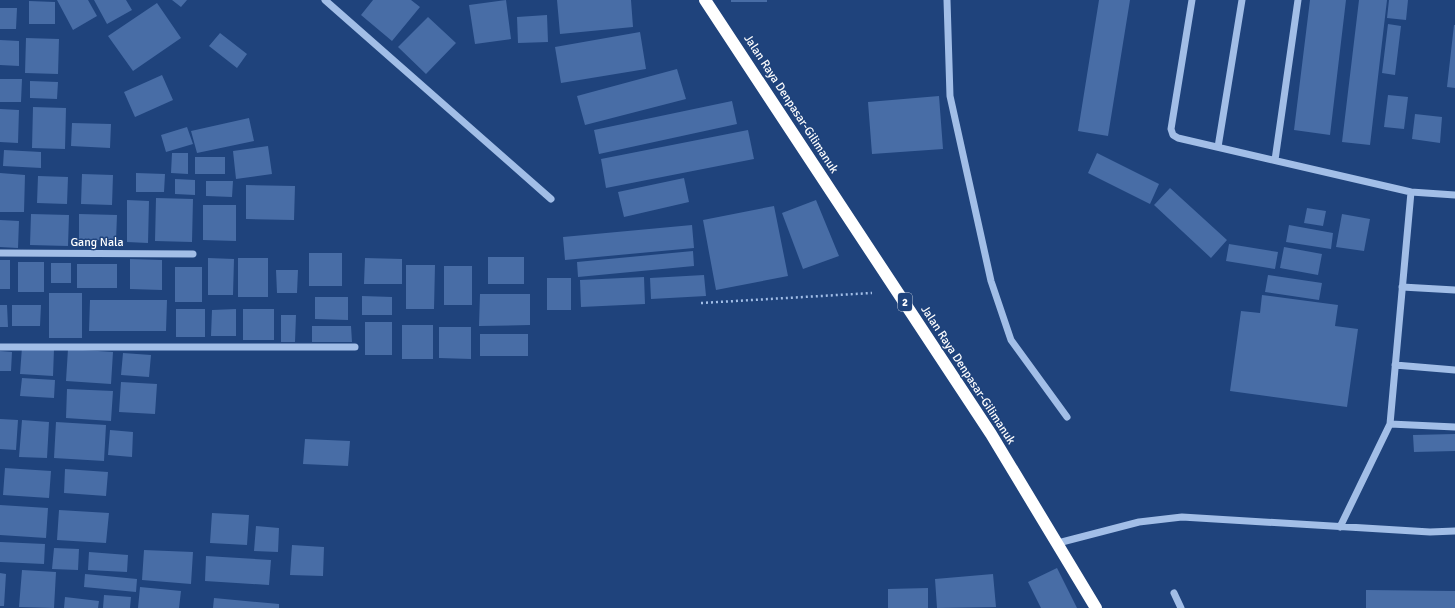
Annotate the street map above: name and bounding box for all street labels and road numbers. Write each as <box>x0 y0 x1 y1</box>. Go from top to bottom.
street label: Jalan Raya Denpasar-Gilimanuk <box>740 32 842 176</box>
street label: Gang Nala <box>70 235 124 250</box>
road number: 2 <box>898 293 912 311</box>
street label: Jalan Raya Denpasar-Gilimanuk <box>917 303 1019 447</box>

